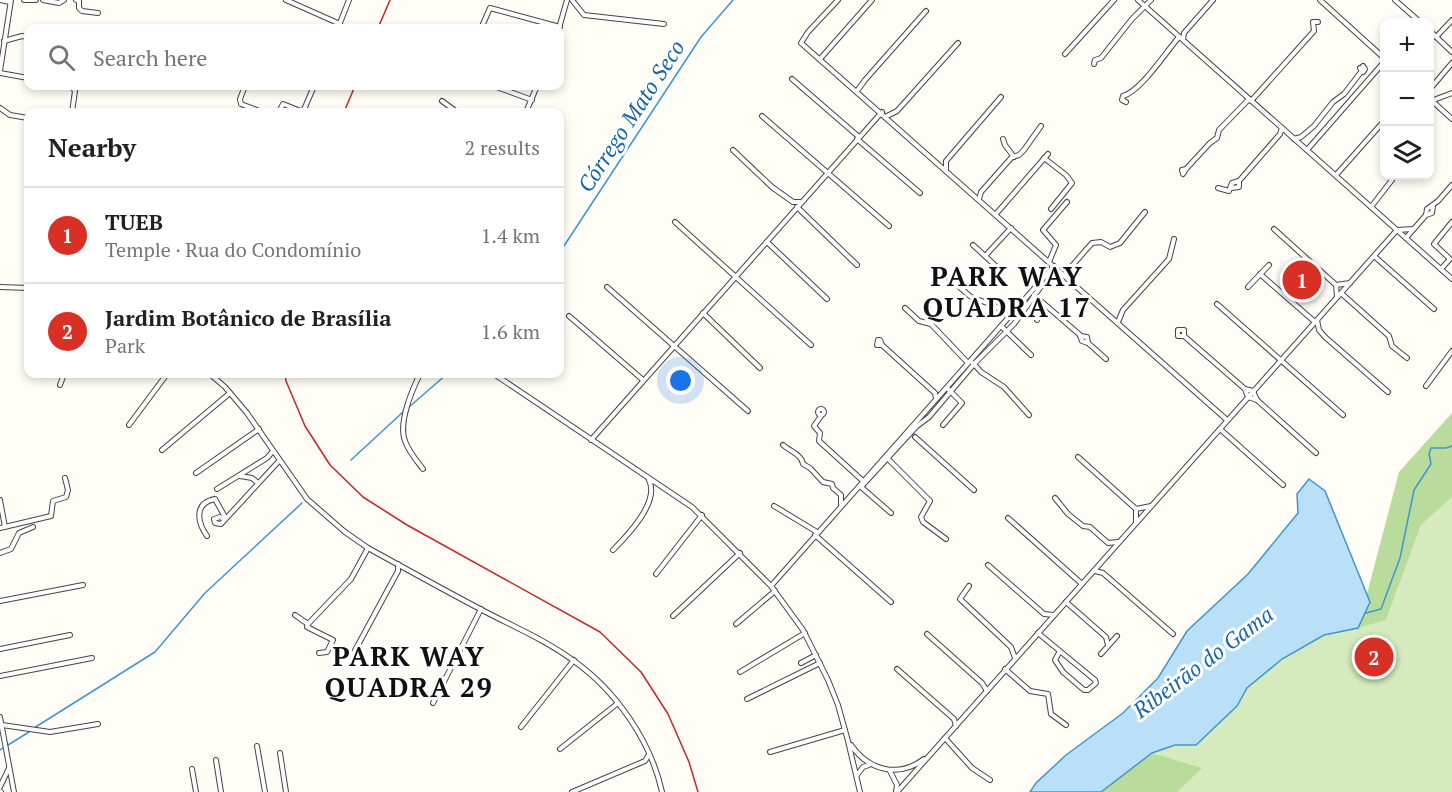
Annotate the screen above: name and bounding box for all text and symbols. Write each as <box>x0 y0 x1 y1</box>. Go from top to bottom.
map controls <box>1380 18 1434 180</box>
button: + <box>1380 18 1434 72</box>
search box <box>24 24 564 90</box>
water label: Córrego Mato Seco <box>571 34 691 197</box>
icon: search <box>45 41 78 74</box>
text: Search here <box>93 43 207 72</box>
button: − <box>1380 72 1434 126</box>
button: layers <box>1380 126 1434 180</box>
text: Nearby <box>48 130 136 164</box>
text: 2 results <box>465 134 540 161</box>
text: TUEB <box>105 207 163 236</box>
text: 1 <box>62 222 73 249</box>
text: 1.4 km <box>481 222 540 249</box>
text: Temple · Rua do Condomínio <box>105 236 361 263</box>
district label: PARK WAY QUADRA 17 <box>923 258 1091 325</box>
pin: 1 <box>1282 258 1322 302</box>
text: Jardim Botânico de Brasília <box>105 303 392 332</box>
text: 2 <box>62 318 73 345</box>
text: 1.6 km <box>481 318 540 345</box>
text: Park <box>105 332 145 359</box>
your location <box>666 366 695 395</box>
water label: Ribeirão do Gama <box>1126 599 1279 725</box>
pin: 2 <box>1354 634 1394 680</box>
district label: PARK WAY QUADRA 29 <box>325 638 493 705</box>

